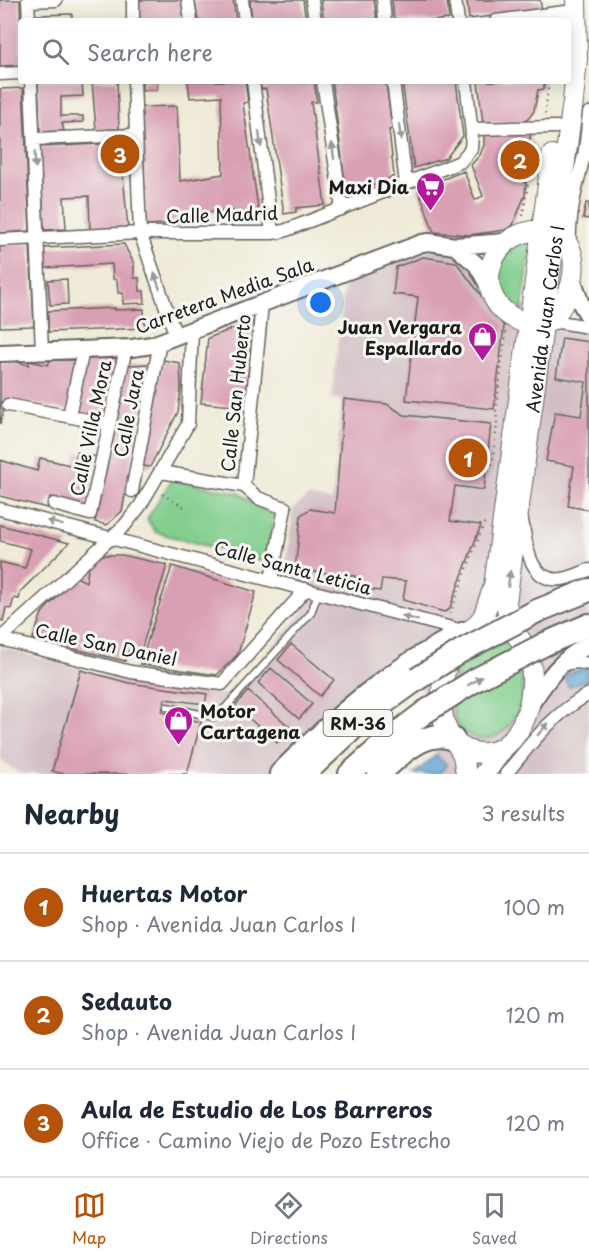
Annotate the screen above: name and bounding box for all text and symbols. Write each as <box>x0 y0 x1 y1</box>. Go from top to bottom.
search box <box>18 18 571 84</box>
icon: search <box>39 35 72 68</box>
text: Search here <box>87 35 213 68</box>
one-way arrow <box>395 123 404 142</box>
one-way arrow <box>256 130 265 149</box>
pin: 3 <box>100 132 140 176</box>
pin: 2 <box>500 138 540 182</box>
one-way arrow <box>329 141 338 160</box>
one-way arrow <box>30 151 39 170</box>
supermarket icon: Maxi Dia <box>414 170 446 212</box>
place label: Maxi Dia <box>329 173 410 200</box>
street label: Calle Madrid <box>166 199 278 229</box>
street label: Avenida Juan Carlos I <box>518 223 570 414</box>
street label: Carretera Media Sala <box>131 250 318 340</box>
one-way arrow <box>151 272 161 290</box>
your location <box>306 288 335 317</box>
street label: Calle San Huberto <box>213 313 257 473</box>
place label: Juan Vergara Espallardo <box>337 313 462 361</box>
shop icon: Juan Vergara Espallardo <box>467 320 499 362</box>
street label: Calle Villa Mora <box>62 357 118 499</box>
street label: Calle Jara <box>106 366 150 459</box>
pin: 1 <box>448 436 488 480</box>
one-way arrow <box>46 518 64 527</box>
street label: Calle Santa Leticia <box>211 533 375 601</box>
one-way arrow <box>505 570 514 589</box>
one-way arrow <box>401 613 419 622</box>
street label: Calle San Daniel <box>33 616 179 672</box>
one-way arrow <box>467 676 484 686</box>
place label: Motor Cartagena <box>200 697 300 745</box>
shop icon: Motor Cartagena <box>163 704 195 746</box>
road number: RM-36 <box>324 710 392 736</box>
one-way arrow <box>537 721 550 737</box>
text: Nearby <box>24 794 119 833</box>
text: 3 results <box>482 798 565 828</box>
text: Huertas Motor <box>81 876 247 909</box>
text: 1 <box>39 892 48 922</box>
text: 100 m <box>504 892 565 922</box>
text: Shop · Avenida Juan Carlos I <box>81 909 356 939</box>
text: Sedauto <box>81 984 172 1017</box>
text: 2 <box>36 1000 51 1030</box>
text: 120 m <box>506 1000 565 1030</box>
text: Shop · Avenida Juan Carlos I <box>81 1017 356 1047</box>
text: Aula de Estudio de Los Barreros <box>81 1092 433 1125</box>
text: 3 <box>37 1108 50 1138</box>
text: 120 m <box>506 1108 565 1138</box>
text: Office · Camino Viejo de Pozo Estrecho <box>81 1125 451 1155</box>
tab: Map <box>72 1189 106 1249</box>
tab: Directions <box>250 1189 328 1249</box>
tab: Saved <box>472 1189 517 1249</box>

